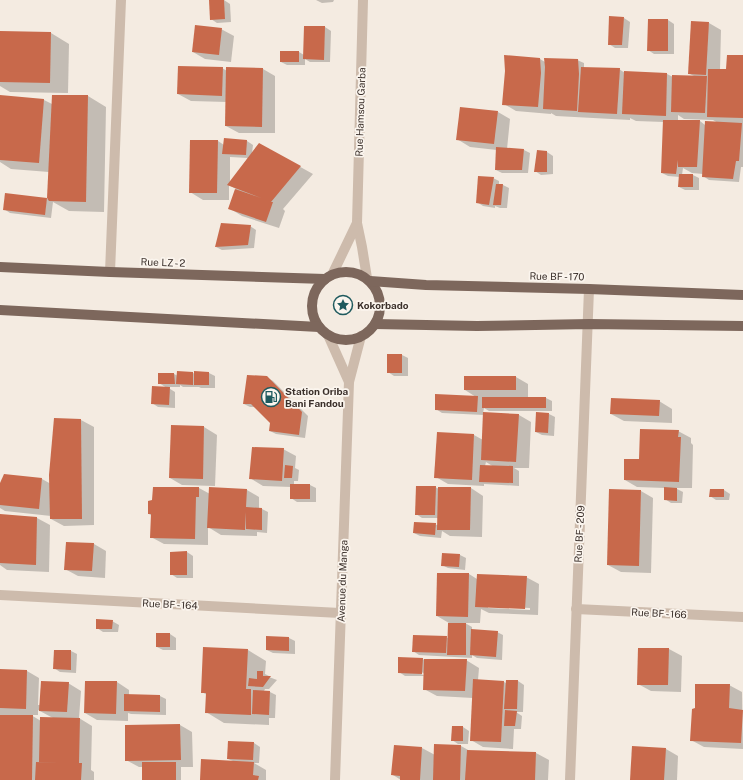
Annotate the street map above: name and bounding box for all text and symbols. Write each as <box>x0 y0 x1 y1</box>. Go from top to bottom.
street label: Rue Hamsou Garba <box>352 67 368 157</box>
street label: Rue LZ - 2 <box>141 255 185 269</box>
street label: Rue BF - 170 <box>529 270 585 282</box>
place icon: Kokorbado <box>332 294 354 316</box>
place label: Kokorbado <box>357 299 409 311</box>
place label: Station Oriba Bani Fandou <box>285 385 349 409</box>
fuel station icon: Station Oriba Bani Fandou <box>260 386 282 408</box>
street label: Rue BF - 209 <box>572 505 586 563</box>
street label: Avenue du Manga <box>335 540 349 622</box>
street label: Rue BF - 164 <box>142 597 198 611</box>
street label: Rue BF - 166 <box>631 606 687 620</box>

